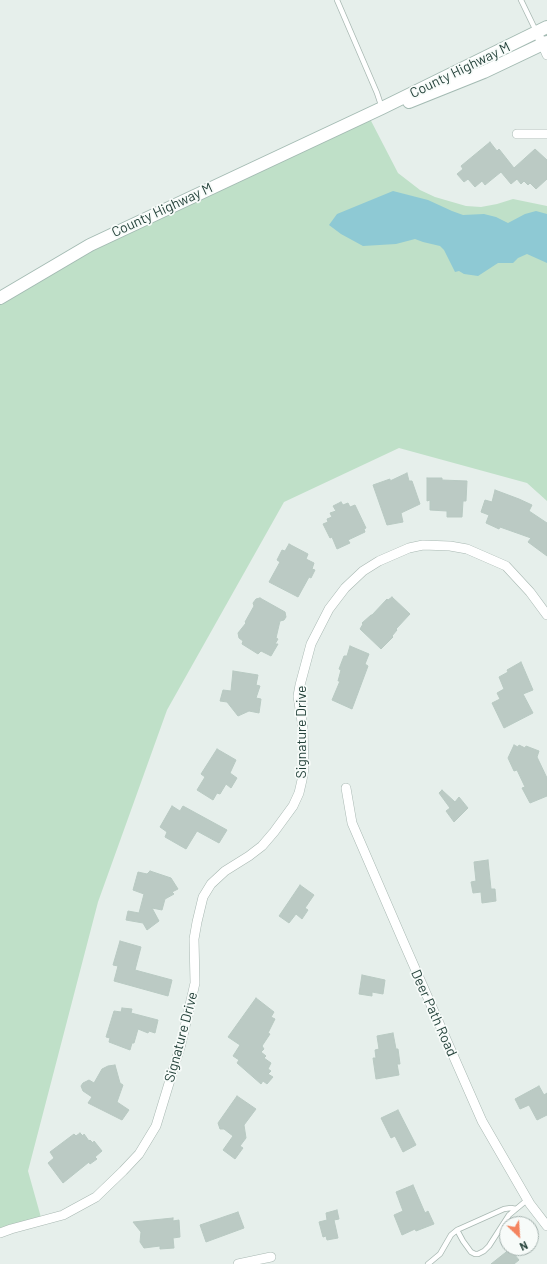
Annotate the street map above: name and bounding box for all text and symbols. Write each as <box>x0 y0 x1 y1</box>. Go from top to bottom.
street label: County Highway M <box>407 38 513 102</box>
street label: County Highway M <box>109 179 215 241</box>
street label: Signature Drive <box>293 686 309 778</box>
street label: Deer Path Road <box>407 967 461 1059</box>
street label: Signature Drive <box>161 990 201 1084</box>
north arrow <box>499 1216 539 1256</box>
text: N <box>518 1239 530 1254</box>

